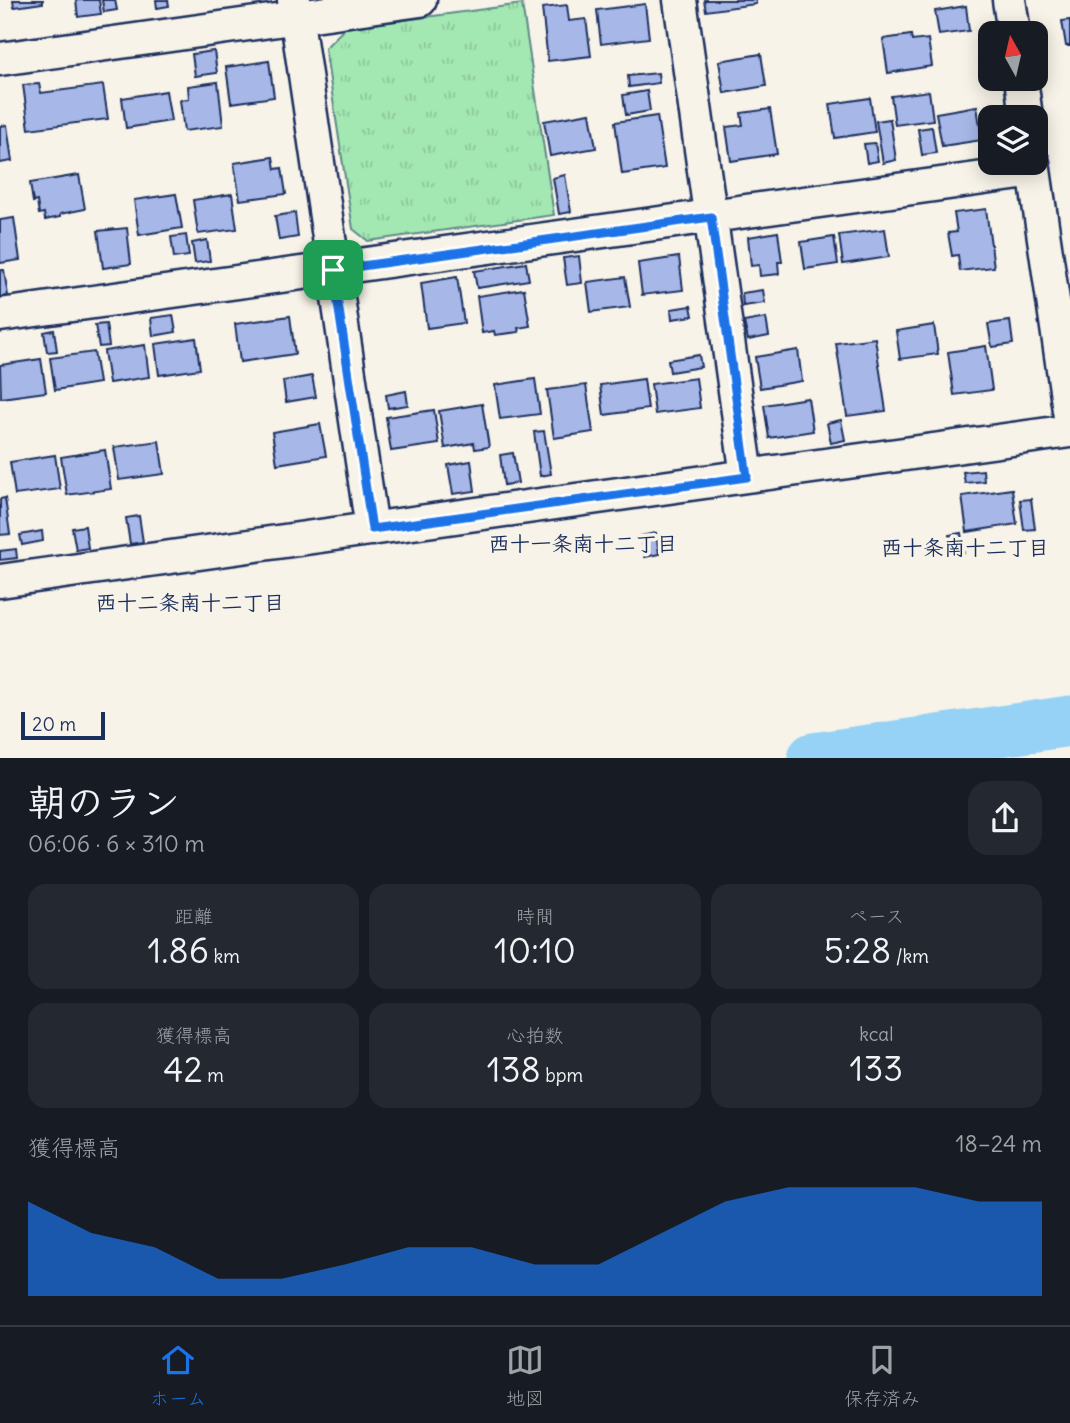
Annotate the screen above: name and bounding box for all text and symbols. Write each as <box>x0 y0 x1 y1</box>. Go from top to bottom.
north arrow <box>978 21 1048 91</box>
map controls <box>978 21 1048 175</box>
button: layers <box>978 105 1048 175</box>
pin <box>303 240 363 300</box>
icon: arrive <box>314 251 352 289</box>
district label: 西十一条南十二丁目 <box>489 530 678 557</box>
district label: 西十条南十二丁目 <box>881 534 1049 561</box>
district label: 西十二条南十二丁目 <box>96 589 285 616</box>
scale bar <box>21 709 105 741</box>
text: 20 m <box>32 712 76 736</box>
text: 朝のラン <box>28 779 180 826</box>
button: share <box>968 781 1042 855</box>
text: 06:06 · 6 × 310 m <box>28 829 205 858</box>
text: 距離 <box>175 904 213 928</box>
text: 時間 <box>516 904 554 928</box>
text: ペース <box>848 904 904 928</box>
text: 1.86 <box>147 928 209 972</box>
text: 10:10 <box>494 928 576 972</box>
text: 5:28 <box>824 928 891 972</box>
text: km <box>209 944 240 968</box>
text: /km <box>891 944 929 968</box>
text: kcal <box>859 1022 893 1046</box>
text: 獲得標高 <box>156 1023 232 1047</box>
text: 心拍数 <box>506 1023 564 1047</box>
text: 133 <box>850 1046 903 1090</box>
text: 42 <box>163 1047 203 1091</box>
text: 138 <box>487 1047 541 1091</box>
text: m <box>203 1063 224 1087</box>
text: bpm <box>541 1063 583 1087</box>
text: 18–24 m <box>955 1129 1042 1158</box>
text: 獲得標高 <box>28 1133 120 1162</box>
tab: ホーム <box>150 1341 206 1410</box>
tab: 地図 <box>506 1341 544 1410</box>
tab: 保存済み <box>844 1341 920 1410</box>

